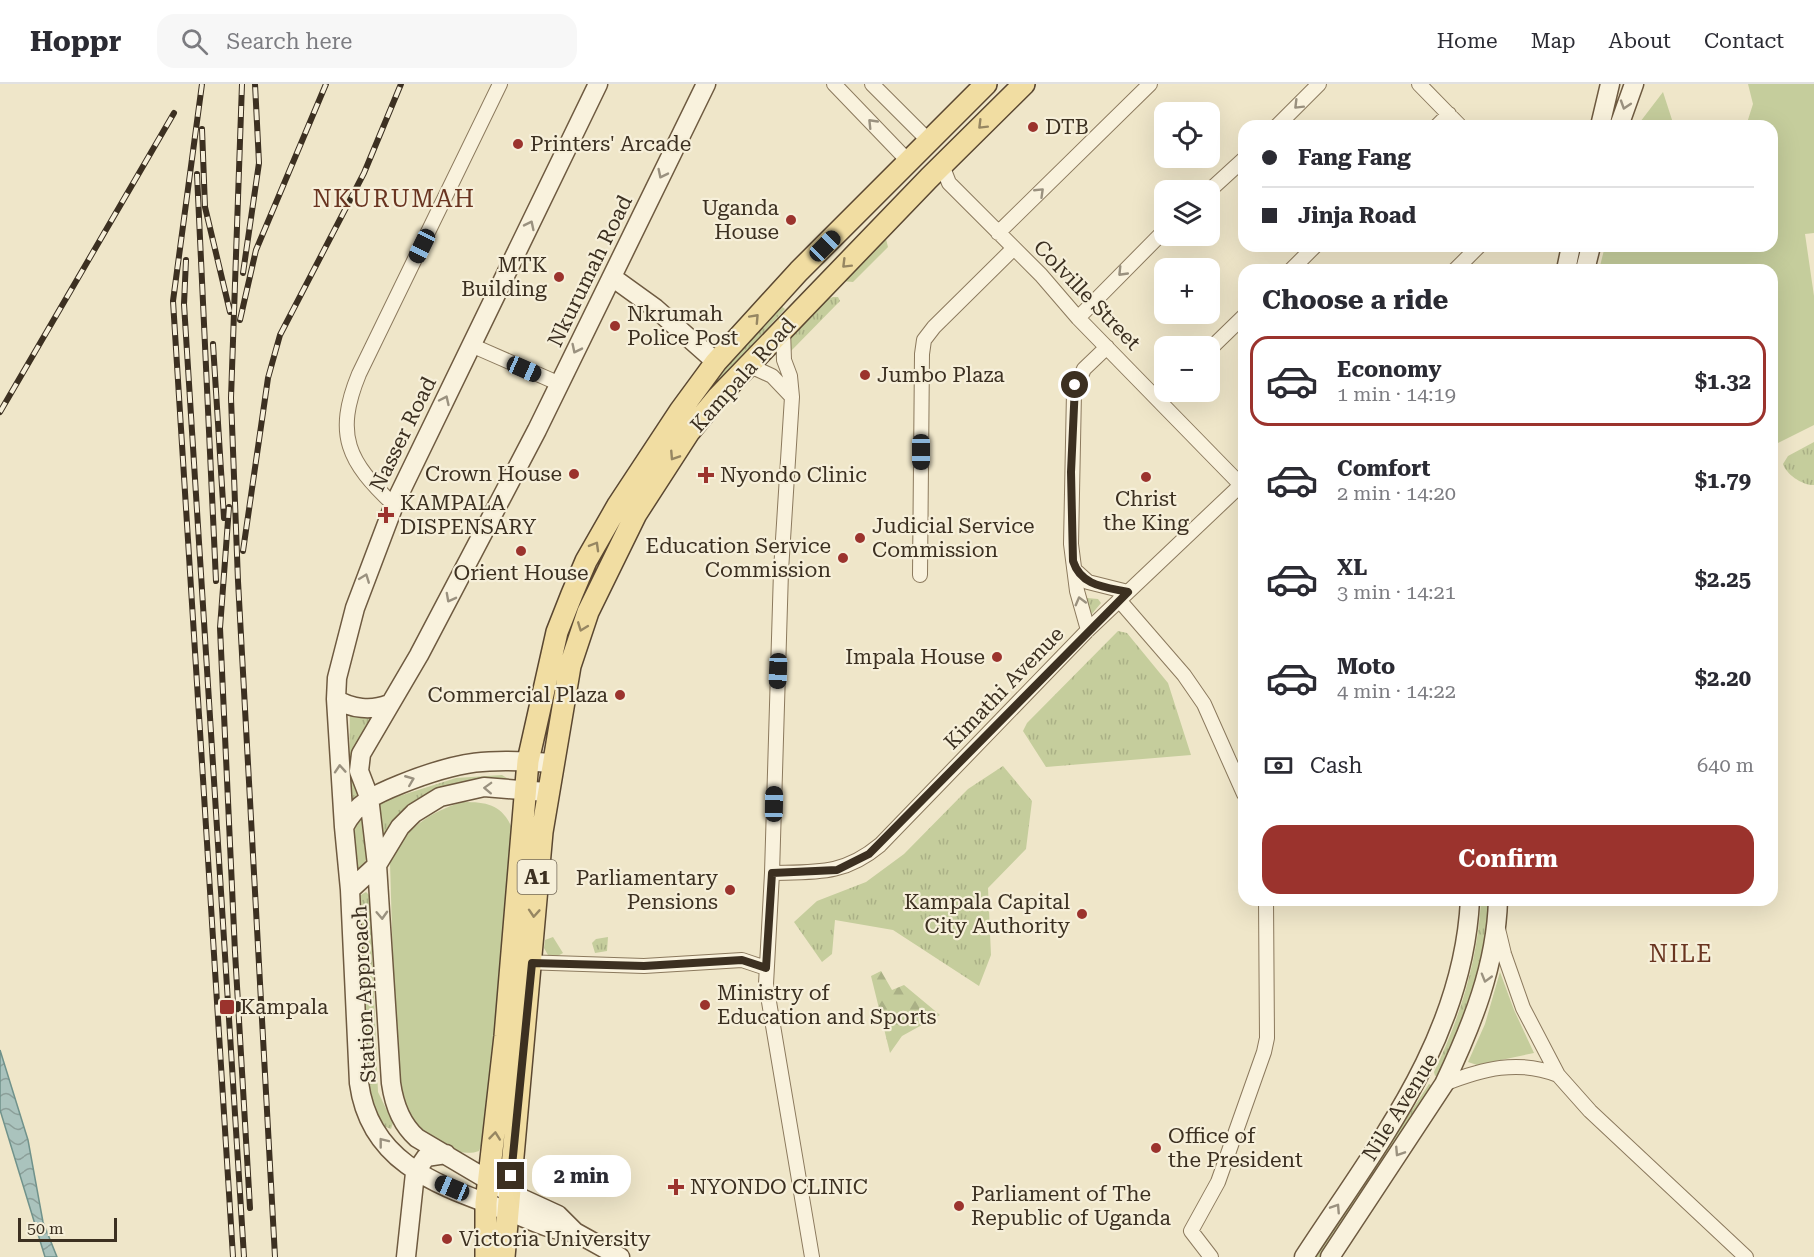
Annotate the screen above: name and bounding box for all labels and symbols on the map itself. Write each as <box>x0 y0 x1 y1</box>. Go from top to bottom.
one-way arrow <box>1294 98 1304 109</box>
one-way arrow <box>1620 99 1632 109</box>
place label: DTB <box>1045 115 1089 139</box>
one-way arrow <box>979 118 990 129</box>
one-way arrow <box>868 120 879 130</box>
marker: DTB <box>1026 120 1040 134</box>
place label: Printers' Arcade <box>530 132 691 156</box>
marker: Printers' Arcade <box>511 137 525 151</box>
one-way arrow <box>658 168 670 179</box>
district label: NKURUMAH <box>313 185 475 213</box>
one-way arrow <box>1033 189 1044 200</box>
street label: Nkurumah Road <box>543 191 637 351</box>
place label: Uganda House <box>702 196 780 244</box>
marker: Uganda House <box>784 213 798 227</box>
one-way arrow <box>522 220 534 231</box>
car <box>406 226 438 266</box>
car <box>806 227 844 265</box>
street label: Colville Street <box>1029 235 1146 355</box>
place label: MTK Building <box>461 253 547 301</box>
one-way arrow <box>842 257 852 268</box>
one-way arrow <box>1119 265 1130 276</box>
marker: MTK Building <box>552 270 566 284</box>
place label: Nkrumah Police Post <box>627 302 739 350</box>
street label: Kampala Road <box>686 313 801 437</box>
one-way arrow <box>748 314 759 325</box>
marker: Nkrumah Police Post <box>608 319 622 333</box>
one-way arrow <box>572 343 584 354</box>
car <box>504 353 544 385</box>
place label: Jumbo Plaza <box>877 363 1005 387</box>
marker: Jumbo Plaza <box>858 368 872 382</box>
route start <box>1061 371 1088 398</box>
street label: Nasser Road <box>365 372 441 495</box>
one-way arrow <box>437 396 449 407</box>
car <box>912 434 930 470</box>
one-way arrow <box>670 449 681 460</box>
place label: Crown House <box>425 462 562 486</box>
place label: Nyondo Clinic <box>720 463 867 487</box>
marker: Nyondo Clinic <box>697 466 715 484</box>
marker: Crown House <box>567 467 581 481</box>
marker: Christ the King <box>1139 470 1153 484</box>
place label: Christ the King <box>1103 487 1189 535</box>
place label: KAMPALA DISPENSARY <box>400 491 537 539</box>
marker: KAMPALA DISPENSARY <box>377 506 395 524</box>
place label: Judicial Service Commission <box>872 514 1035 562</box>
marker: Judicial Service Commission <box>853 531 867 545</box>
place label: Education Service Commission <box>646 534 831 582</box>
one-way arrow <box>588 542 599 552</box>
marker: Orient House <box>514 544 528 558</box>
marker: Education Service Commission <box>836 551 850 565</box>
place label: Orient House <box>454 561 588 585</box>
one-way arrow <box>358 573 371 584</box>
one-way arrow <box>446 592 457 602</box>
one-way arrow <box>1075 597 1087 607</box>
one-way arrow <box>577 621 589 632</box>
street label: Kimathi Avenue <box>939 622 1069 754</box>
place label: Impala House <box>845 645 985 669</box>
marker: Impala House <box>990 650 1004 664</box>
car <box>768 653 788 689</box>
place label: Commercial Plaza <box>428 683 609 707</box>
marker: Commercial Plaza <box>613 688 627 702</box>
one-way arrow <box>334 764 347 773</box>
one-way arrow <box>404 775 414 788</box>
one-way arrow <box>484 782 493 795</box>
car <box>765 786 783 822</box>
road number: A1 <box>518 860 556 894</box>
place label: Parliamentary Pensions <box>576 866 719 914</box>
marker: Parliamentary Pensions <box>723 883 737 897</box>
place label: Kampala Capital City Authority <box>904 890 1071 938</box>
street label: Station Approach <box>347 904 381 1083</box>
marker: Kampala Capital City Authority <box>1075 907 1089 921</box>
one-way arrow <box>528 908 541 917</box>
one-way arrow <box>375 911 388 920</box>
district label: NILE <box>1649 940 1713 968</box>
one-way arrow <box>1480 973 1493 983</box>
place label: Ministry of Education and Sports <box>717 981 937 1029</box>
place label: Kampala <box>240 995 329 1019</box>
marker: Kampala <box>218 998 236 1016</box>
marker: Ministry of Education and Sports <box>698 998 712 1012</box>
street label: Nile Avenue <box>1357 1049 1443 1165</box>
place label: Office of the President <box>1168 1124 1303 1172</box>
one-way arrow <box>488 1132 501 1141</box>
one-way arrow <box>380 1138 391 1149</box>
marker: Office of the President <box>1149 1141 1163 1155</box>
one-way arrow <box>1396 1145 1407 1156</box>
callout: 2 min <box>532 1155 631 1197</box>
route end <box>497 1162 524 1189</box>
car <box>432 1173 472 1203</box>
place label: NYONDO CLINIC <box>690 1175 868 1199</box>
marker: NYONDO CLINIC <box>667 1178 685 1196</box>
place label: Parliament of The Republic of Uganda <box>971 1182 1171 1230</box>
marker: Parliament of The Republic of Uganda <box>952 1199 966 1213</box>
one-way arrow <box>1329 1204 1340 1215</box>
scale bar <box>18 1215 117 1242</box>
place label: Victoria University <box>459 1227 651 1251</box>
marker: Victoria University <box>440 1232 454 1246</box>

